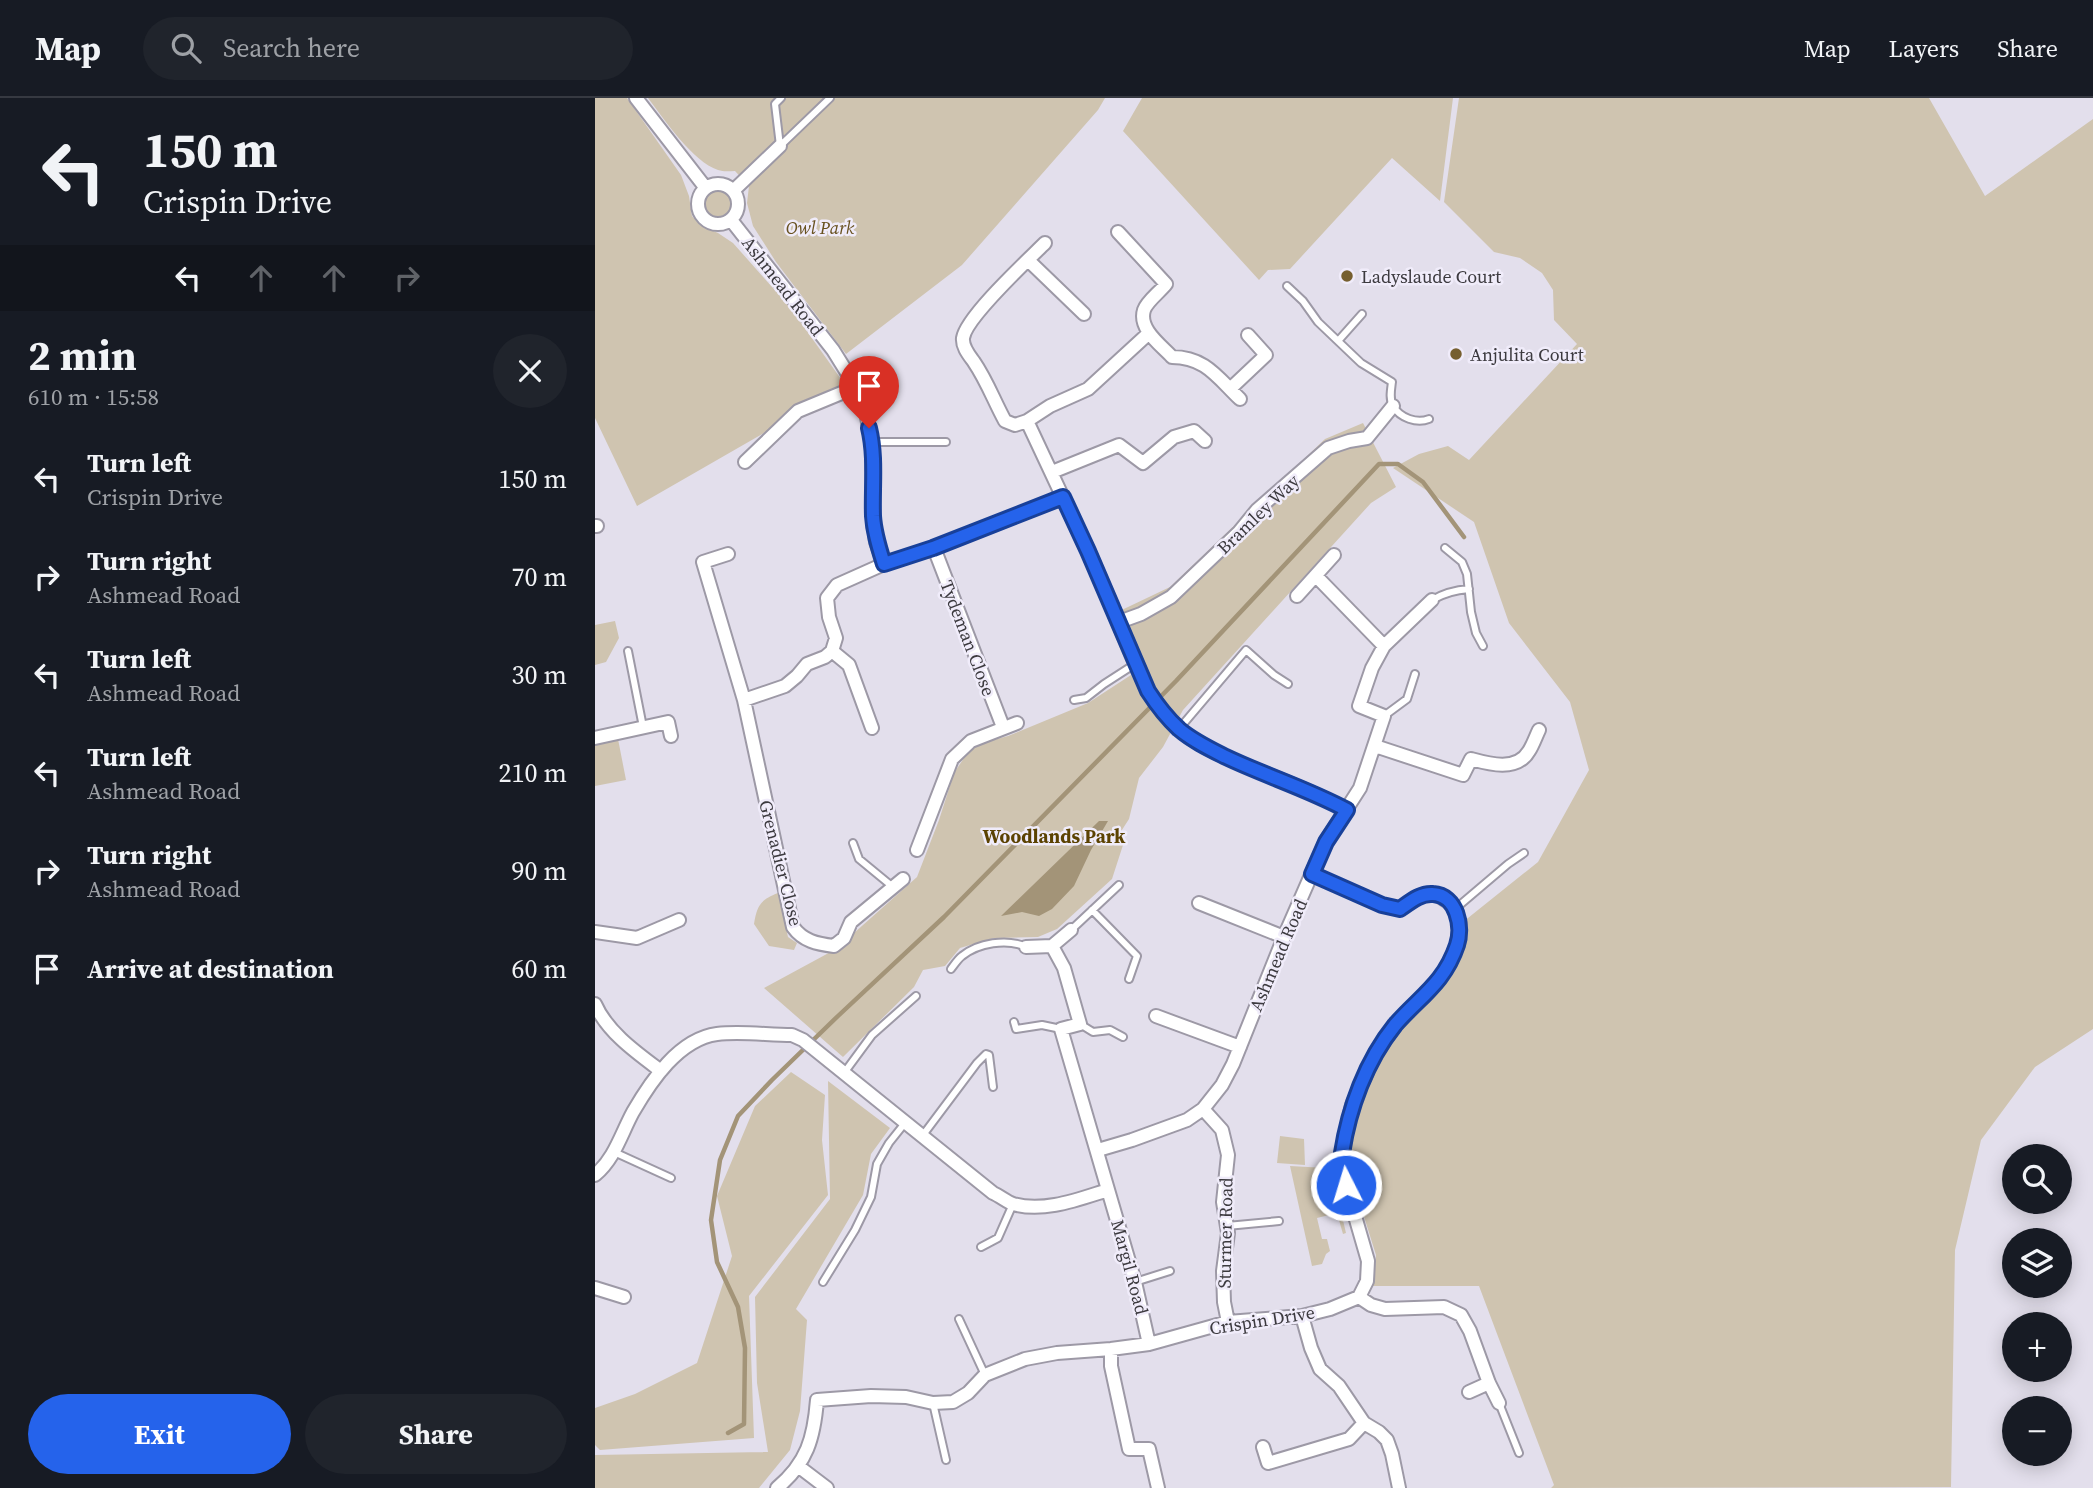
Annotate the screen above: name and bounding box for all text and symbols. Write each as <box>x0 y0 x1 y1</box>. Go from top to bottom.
search box <box>143 17 633 80</box>
text: Map <box>35 26 101 71</box>
icon: search <box>167 29 205 67</box>
text: Search here <box>223 30 360 66</box>
text: Map <box>1804 32 1851 65</box>
text: Layers <box>1889 32 1959 65</box>
text: Share <box>1997 32 2058 65</box>
text: 150 m <box>143 116 278 183</box>
icon: left <box>28 126 119 217</box>
text: Crispin Drive <box>143 180 332 224</box>
park label: Owl Park <box>786 215 855 240</box>
street label: Ashmead Road <box>736 231 830 341</box>
icon: left <box>169 259 207 297</box>
icon: ahead <box>242 259 280 297</box>
icon: ahead <box>315 259 353 297</box>
icon: right <box>388 259 426 297</box>
place label: Ladyslaude Court <box>1361 264 1501 289</box>
marker: Ladyslaude Court <box>1339 268 1355 284</box>
text: 2 min <box>28 326 137 384</box>
button: close <box>493 334 567 408</box>
place label: Anjulita Court <box>1470 342 1584 367</box>
marker: Anjulita Court <box>1448 346 1464 362</box>
pin <box>839 356 899 428</box>
icon: arrive <box>850 367 888 405</box>
text: 610 m · 15:58 <box>28 381 159 413</box>
text: Turn left <box>87 445 191 481</box>
icon: left <box>28 460 66 498</box>
text: 150 m <box>499 461 567 497</box>
street label: Bramley Way <box>1211 468 1305 560</box>
text: Crispin Drive <box>87 481 223 513</box>
text: Turn right <box>87 543 211 579</box>
icon: right <box>28 558 66 596</box>
text: 70 m <box>512 559 567 595</box>
street label: Tydeman Close <box>934 576 1002 700</box>
text: Ashmead Road <box>87 579 240 611</box>
text: Turn left <box>87 641 191 677</box>
icon: left <box>28 656 66 694</box>
text: 30 m <box>512 657 567 693</box>
text: Ashmead Road <box>87 677 240 709</box>
text: Turn left <box>87 739 191 775</box>
icon: left <box>28 754 66 792</box>
text: 210 m <box>499 755 567 791</box>
text: Ashmead Road <box>87 775 240 807</box>
street label: Grenadier Close <box>753 797 809 929</box>
district label: Woodlands Park <box>983 823 1126 849</box>
text: Turn right <box>87 837 211 873</box>
icon: right <box>28 852 66 890</box>
text: 90 m <box>512 853 567 889</box>
text: Ashmead Road <box>87 873 240 905</box>
street label: Ashmead Road <box>1243 895 1313 1015</box>
icon: arrive <box>28 950 66 988</box>
text: Arrive at destination <box>87 951 334 987</box>
text: 60 m <box>512 951 567 987</box>
map controls <box>2002 1144 2072 1466</box>
button: search <box>2002 1144 2072 1214</box>
position arrow <box>1309 1148 1383 1222</box>
street label: Sturmer Road <box>1212 1177 1238 1289</box>
street label: Margil Road <box>1105 1217 1155 1317</box>
button: layers <box>2002 1228 2072 1298</box>
street label: Crispin Drive <box>1208 1299 1316 1341</box>
button: + <box>2002 1312 2072 1382</box>
button: Exit <box>28 1394 291 1474</box>
button: Share <box>305 1394 567 1474</box>
button: − <box>2002 1396 2072 1466</box>

